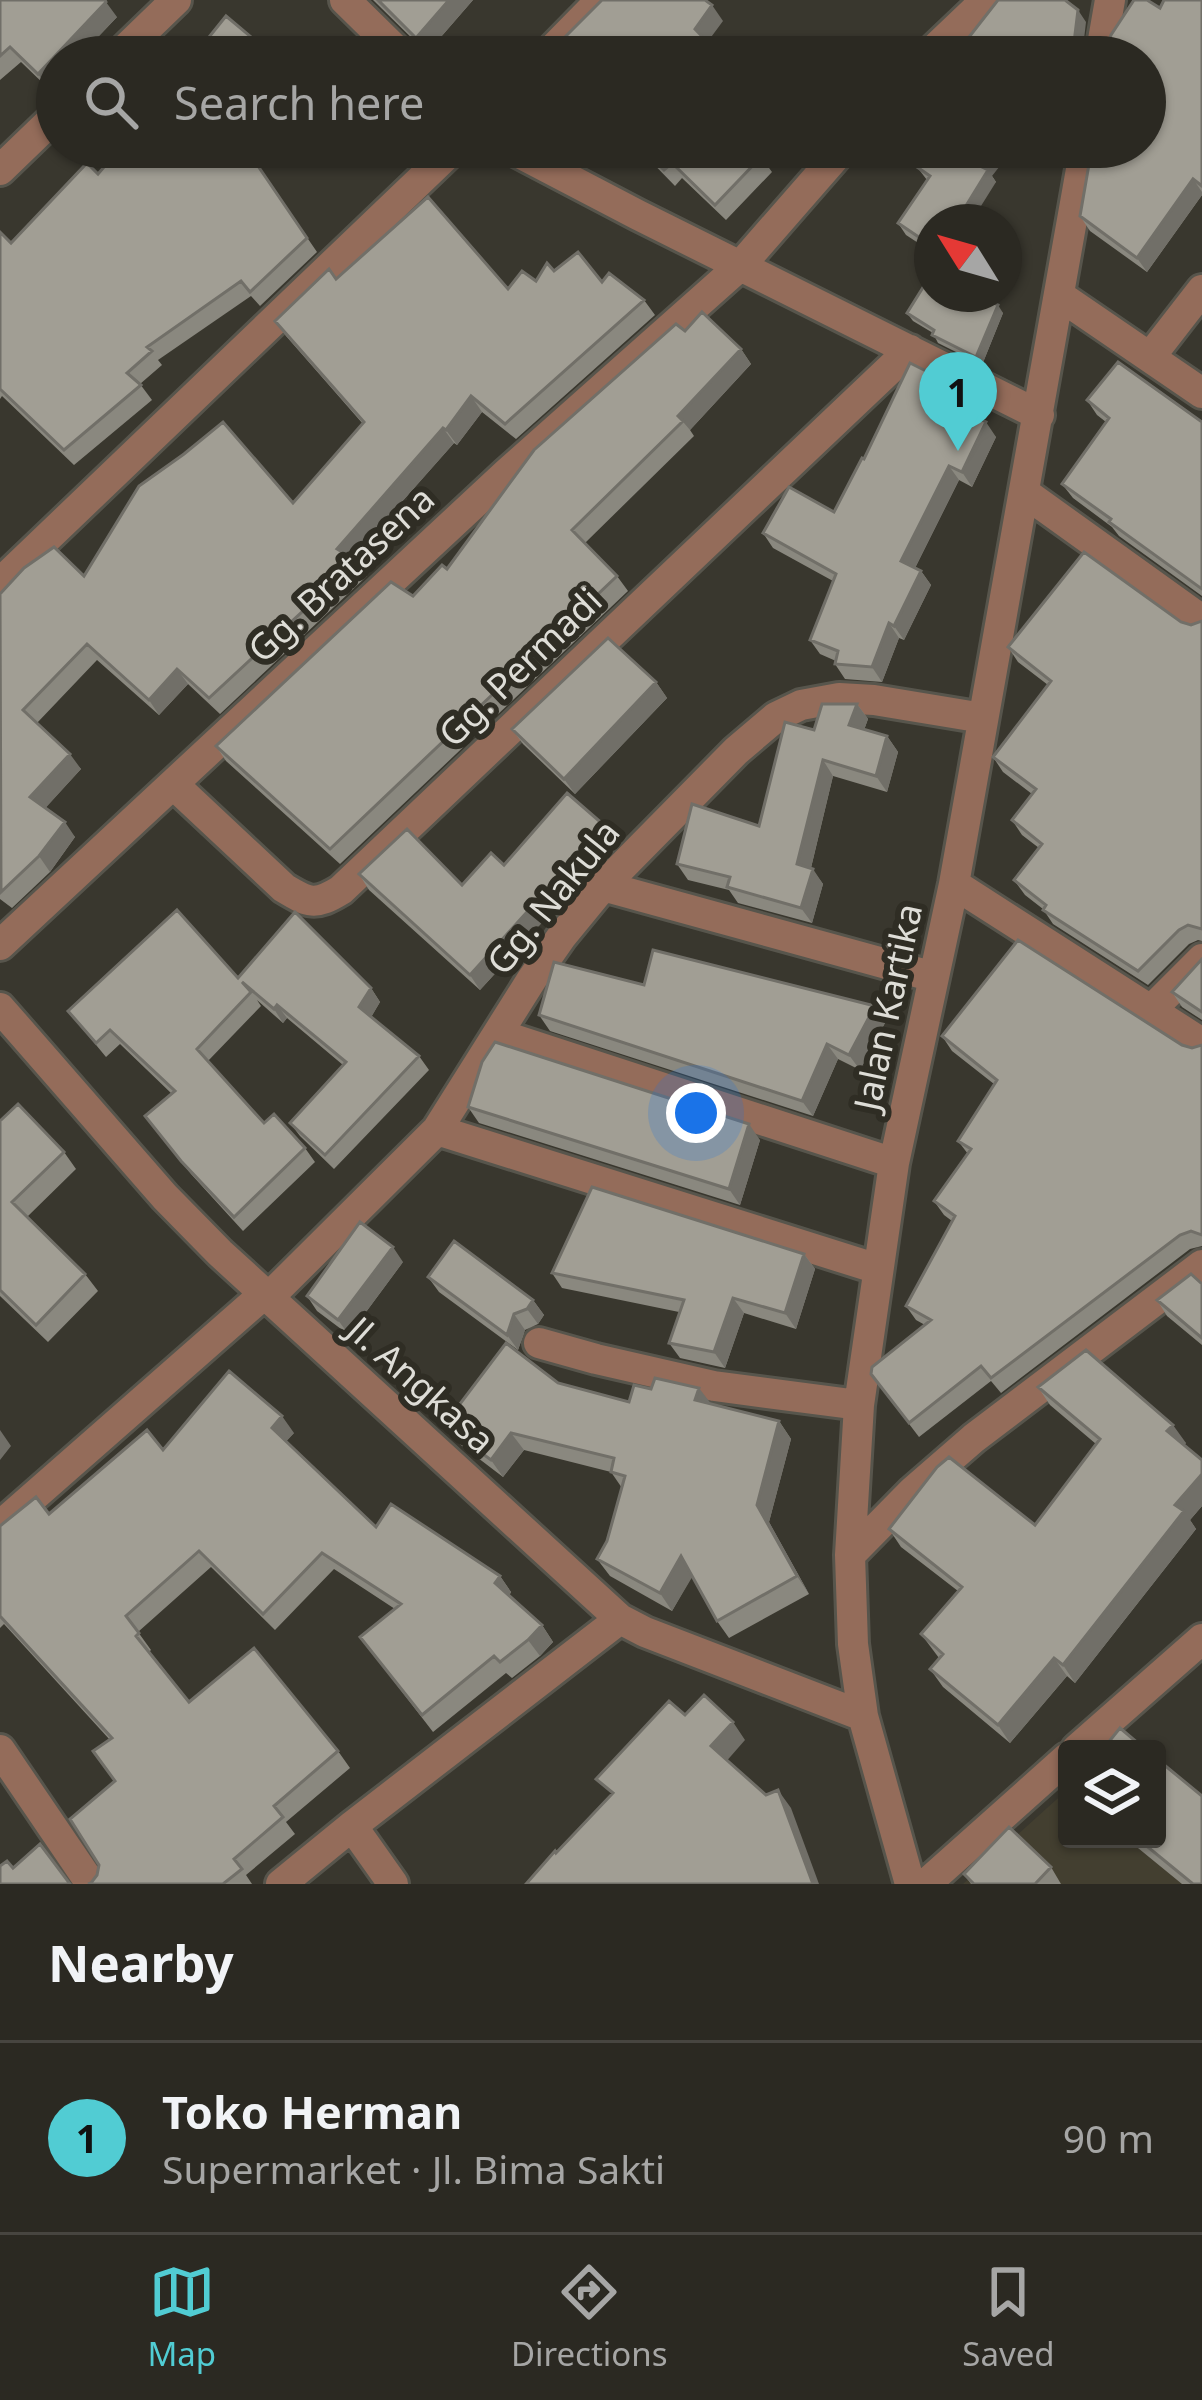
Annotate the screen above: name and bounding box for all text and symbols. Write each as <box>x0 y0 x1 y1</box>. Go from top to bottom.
search box <box>36 36 1166 168</box>
icon: search <box>78 69 144 135</box>
text: Search here <box>174 72 424 133</box>
north arrow <box>914 204 1022 312</box>
pin: 1 <box>919 352 997 451</box>
street label: Gg. Bratasena <box>237 474 445 673</box>
street label: Gg. Permadi <box>427 576 612 757</box>
street label: Gg. Nakula <box>475 809 630 984</box>
street label: Jalan Kartika <box>841 899 933 1118</box>
your location <box>666 1083 726 1143</box>
street label: Jl. Angkasa <box>335 1303 505 1464</box>
map controls <box>1058 1740 1166 1848</box>
button: layers <box>1058 1740 1166 1848</box>
text: Nearby <box>48 1927 234 1997</box>
text: Toko Herman <box>162 2081 462 2142</box>
text: 1 <box>76 2111 98 2164</box>
text: 90 m <box>1063 2111 1154 2164</box>
text: Supermarket · Jl. Bima Sakti <box>162 2142 665 2195</box>
tab: Map <box>147 2259 216 2376</box>
tab: Directions <box>511 2259 668 2376</box>
tab: Saved <box>962 2259 1055 2376</box>

